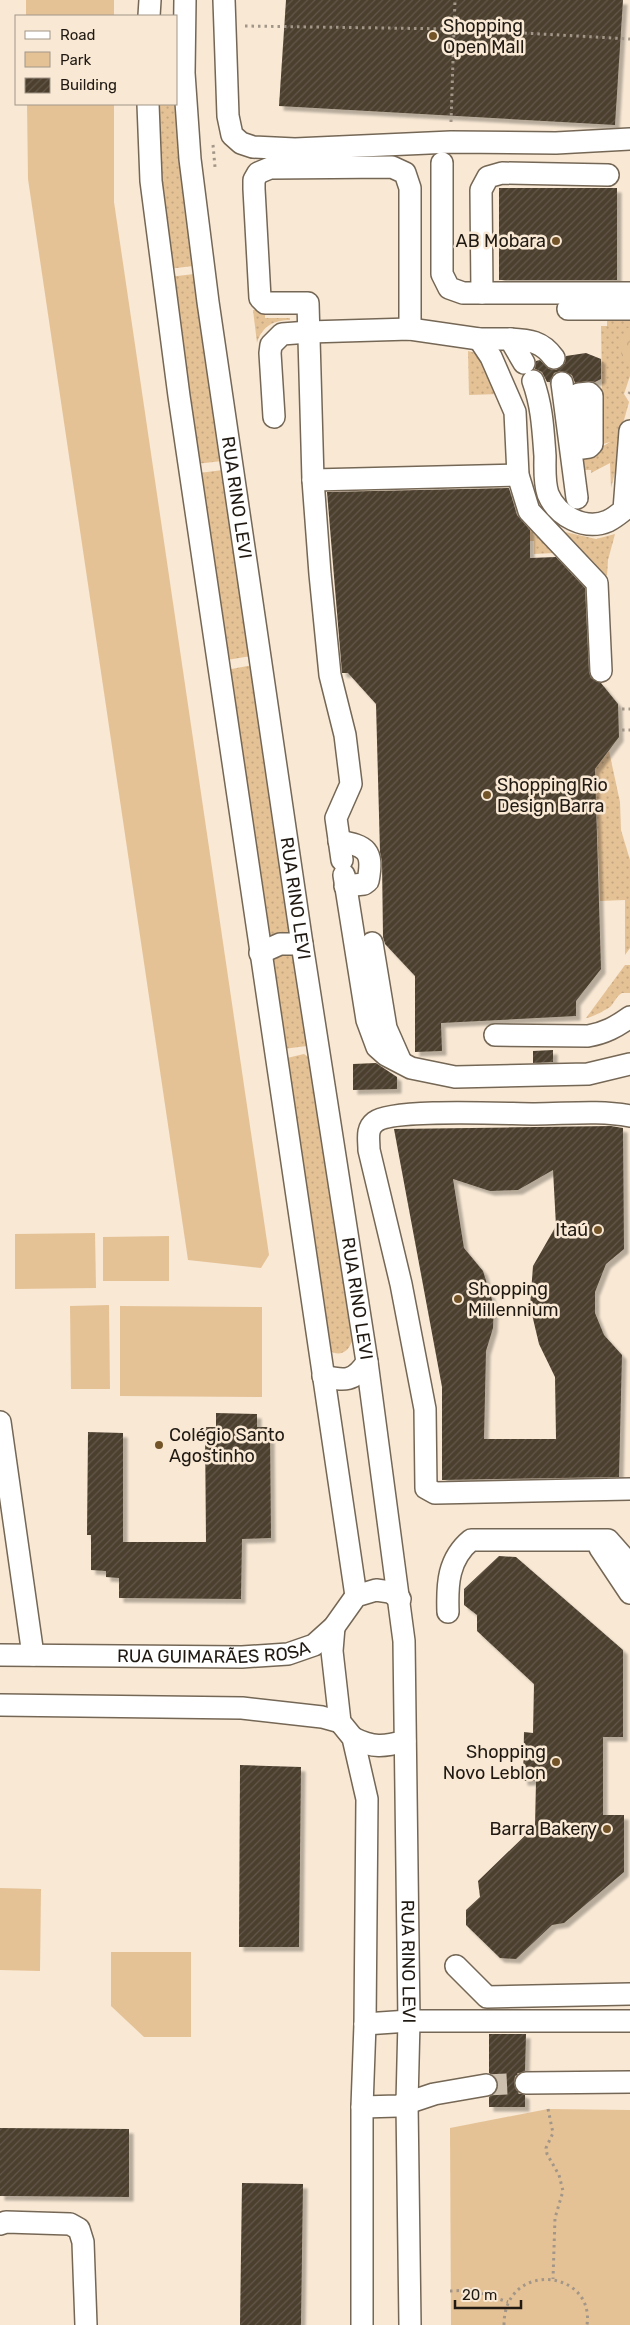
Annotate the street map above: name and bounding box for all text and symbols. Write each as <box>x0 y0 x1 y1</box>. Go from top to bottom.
legend <box>15 15 178 105</box>
place label: Shopping Open Mall <box>443 15 524 58</box>
text: Road <box>60 26 96 44</box>
marker: Shopping Open Mall <box>427 30 439 42</box>
text: Park <box>60 51 91 69</box>
text: Building <box>60 76 117 94</box>
place label: AB Mobara <box>456 230 546 252</box>
marker: AB Mobara <box>550 235 562 247</box>
street label: RUA RINO LEVI <box>217 435 256 560</box>
place label: Shopping Rio Design Barra <box>497 774 608 817</box>
marker: Shopping Rio Design Barra <box>481 789 493 801</box>
street label: RUA RINO LEVI <box>275 836 315 961</box>
place label: Itaú <box>555 1219 588 1241</box>
marker: Itaú <box>592 1224 604 1236</box>
street label: RUA RINO LEVI <box>337 1236 378 1361</box>
place label: Shopping Millennium <box>468 1278 559 1321</box>
marker: Shopping Millennium <box>452 1293 464 1305</box>
place label: Colégio Santo Agostinho <box>169 1424 285 1467</box>
marker: Colégio Santo Agostinho <box>153 1439 165 1451</box>
street label: RUA GUIMARÃES ROSA <box>117 1636 313 1668</box>
place label: Shopping Novo Leblon <box>443 1741 546 1784</box>
marker: Shopping Novo Leblon <box>550 1756 562 1768</box>
place label: Barra Bakery <box>489 1818 597 1840</box>
marker: Barra Bakery <box>601 1823 613 1835</box>
street label: RUA RINO LEVI <box>396 1900 420 2024</box>
scale bar <box>455 2278 521 2310</box>
text: 20 m <box>462 2286 497 2304</box>

